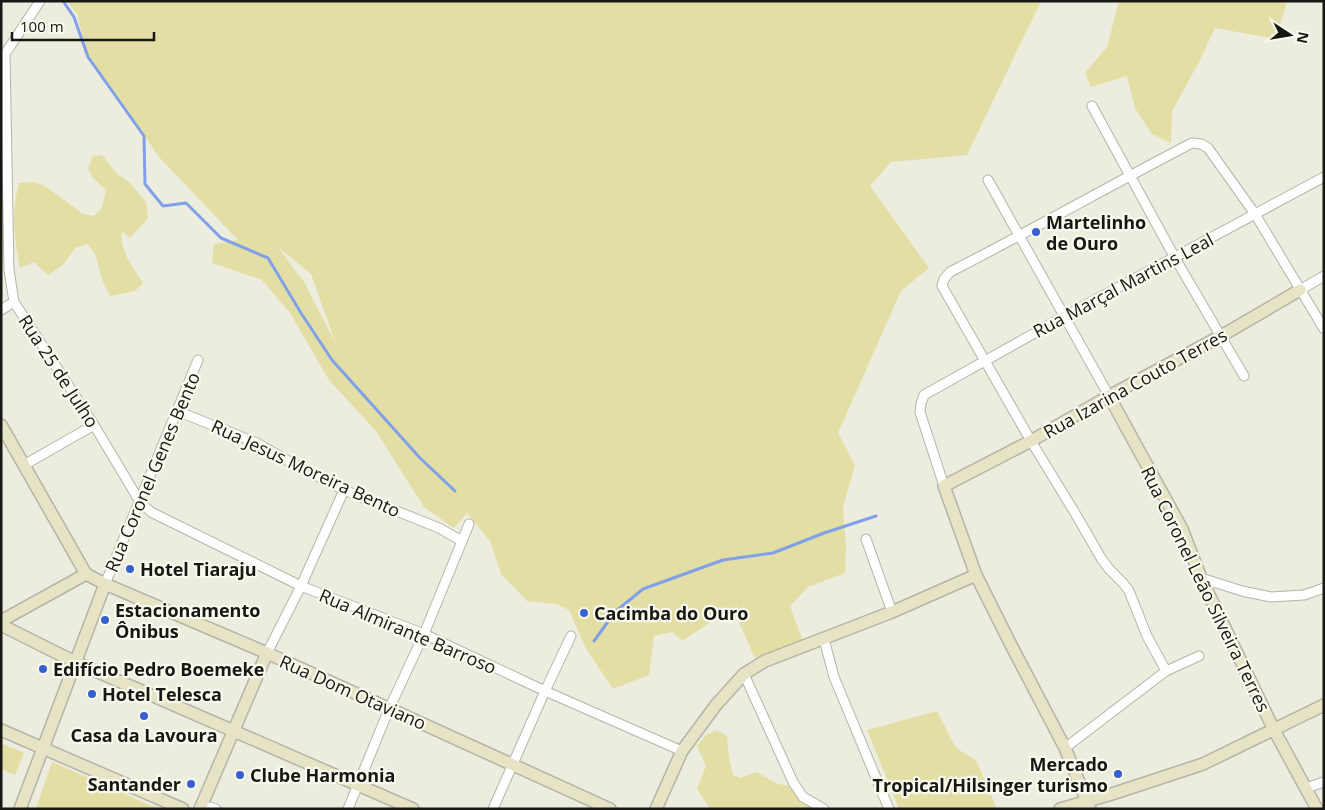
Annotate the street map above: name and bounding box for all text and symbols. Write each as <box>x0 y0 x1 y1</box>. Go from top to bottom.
scale bar <box>12 10 155 42</box>
north arrow <box>1265 10 1315 60</box>
text: 100 m <box>20 16 64 36</box>
text: N <box>1293 30 1314 45</box>
place label: Martelinho de Ouro <box>1046 210 1146 255</box>
marker: Martelinho de Ouro <box>1030 226 1042 238</box>
street label: Rua Marçal Martins Leal <box>1029 227 1217 343</box>
street label: Rua 25 de Julho <box>13 310 105 432</box>
street label: Rua Izarina Couto Terres <box>1039 322 1231 444</box>
street label: Rua Coronel Genes Bento <box>99 368 205 576</box>
street label: Rua Jesus Moreira Bento <box>208 414 404 522</box>
street label: Rua Coronel Leão Silveira Terres <box>1136 462 1276 716</box>
place label: Hotel Tiaraju <box>140 557 257 581</box>
marker: Hotel Tiaraju <box>124 563 136 575</box>
street label: Rua Almirante Barroso <box>316 583 500 679</box>
place label: Estacionamento Ônibus <box>115 598 260 643</box>
place label: Cacimba do Ouro <box>594 601 748 625</box>
marker: Cacimba do Ouro <box>578 607 590 619</box>
marker: Estacionamento Ônibus <box>99 614 111 626</box>
street label: Rua Dom Otaviano <box>276 649 430 735</box>
place label: Edifício Pedro Boemeke <box>53 657 264 681</box>
marker: Edifício Pedro Boemeke <box>37 663 49 675</box>
place label: Hotel Telesca <box>102 682 222 706</box>
marker: Hotel Telesca <box>86 688 98 700</box>
marker: Casa da Lavoura <box>138 710 150 722</box>
place label: Casa da Lavoura <box>70 723 218 747</box>
place label: Mercado Tropical/Hilsinger turismo <box>873 752 1108 797</box>
place label: Clube Harmonia <box>250 763 395 787</box>
marker: Mercado Tropical/Hilsinger turismo <box>1112 768 1124 780</box>
marker: Clube Harmonia <box>234 769 246 781</box>
place label: Santander <box>88 772 181 796</box>
marker: Santander <box>185 778 197 790</box>

